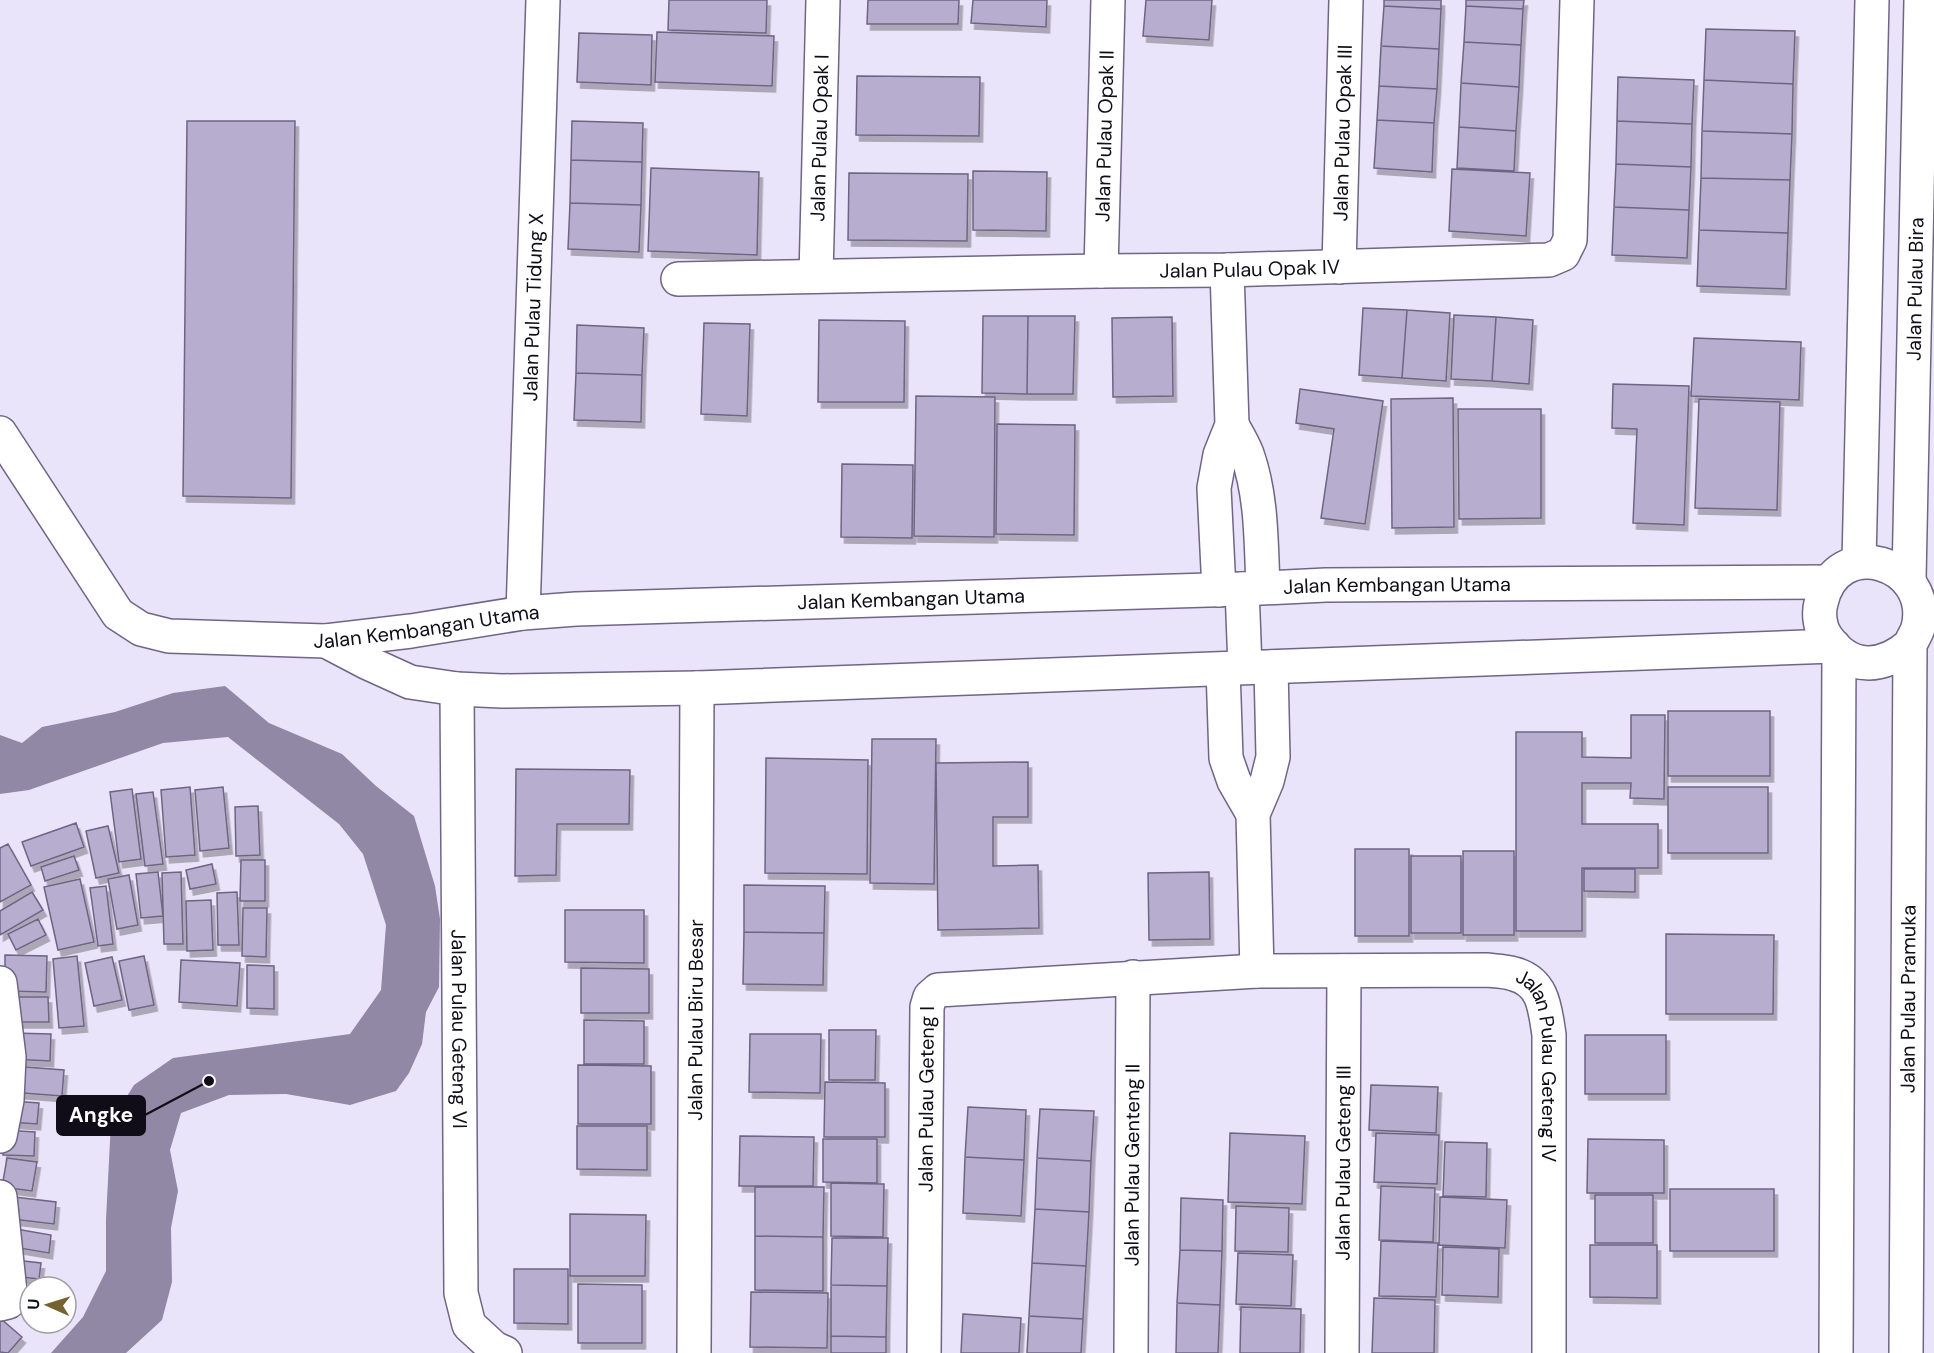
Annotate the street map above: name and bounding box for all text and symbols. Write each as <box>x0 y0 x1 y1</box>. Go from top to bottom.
street label: Jalan Pulau Opak III <box>1327 44 1358 222</box>
street label: Jalan Pulau Opak II <box>1089 50 1120 222</box>
street label: Jalan Pulau Opak I <box>804 54 835 222</box>
street label: Jalan Pulau Tidung X <box>517 213 549 402</box>
street label: Jalan Pulau Bira <box>1901 217 1929 361</box>
street label: Jalan Pulau Opak IV <box>1159 253 1341 284</box>
street label: Jalan Kembangan Utama <box>1283 571 1511 600</box>
street label: Jalan Kembangan Utama <box>797 583 1025 615</box>
street label: Jalan Kembangan Utama <box>313 599 540 654</box>
street label: Jalan Pulau Pramuka <box>1894 905 1922 1093</box>
street label: Jalan Pulau Biru Besar <box>682 919 709 1121</box>
street label: Jalan Pulau Geteng VI <box>446 929 473 1129</box>
street label: Jalan Pulau Geteng IV <box>1512 963 1562 1162</box>
street label: Jalan Pulau Geteng I <box>912 1006 940 1192</box>
street label: Jalan Pulau Genteng II <box>1118 1064 1146 1266</box>
street label: Jalan Pulau Geteng III <box>1329 1065 1357 1261</box>
callout: Angke <box>57 1096 145 1135</box>
text: Angke <box>69 1101 133 1129</box>
north arrow <box>18 1275 78 1335</box>
text: U <box>23 1298 44 1310</box>

